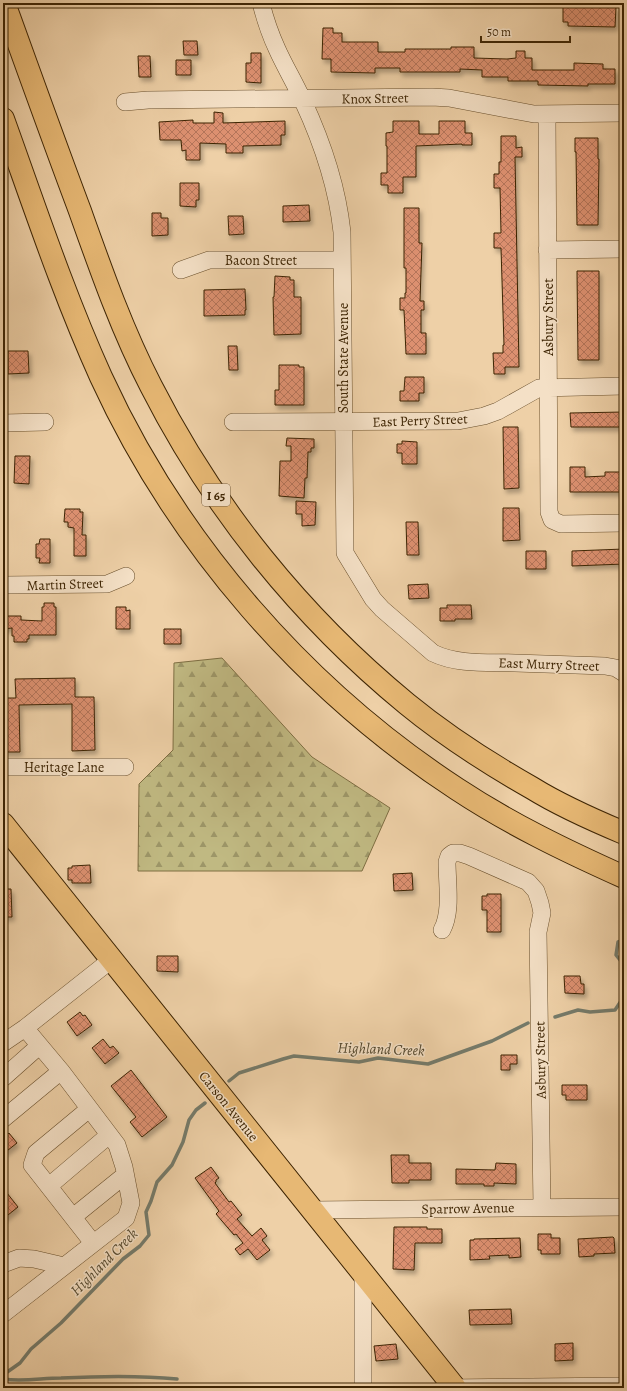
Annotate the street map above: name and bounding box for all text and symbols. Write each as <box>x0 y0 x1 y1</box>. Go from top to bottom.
scale bar <box>481 18 570 44</box>
text: 50 m <box>487 24 511 40</box>
street label: Knox Street <box>341 88 409 109</box>
street label: Bacon Street <box>225 251 298 270</box>
street label: Asbury Street <box>539 278 558 357</box>
street label: South State Avenue <box>334 303 353 413</box>
street label: East Perry Street <box>372 409 468 432</box>
road number: I 65 <box>202 484 230 506</box>
street label: Martin Street <box>26 574 104 595</box>
street label: East Murry Street <box>498 653 600 676</box>
street label: Heritage Lane <box>24 758 104 777</box>
street label: Asbury Street <box>530 1021 551 1100</box>
water label: Highland Creek <box>337 1037 425 1061</box>
street label: Carson Avenue <box>194 1067 263 1145</box>
street label: Sparrow Avenue <box>421 1198 515 1219</box>
water label: Highland Creek <box>66 1224 142 1300</box>

